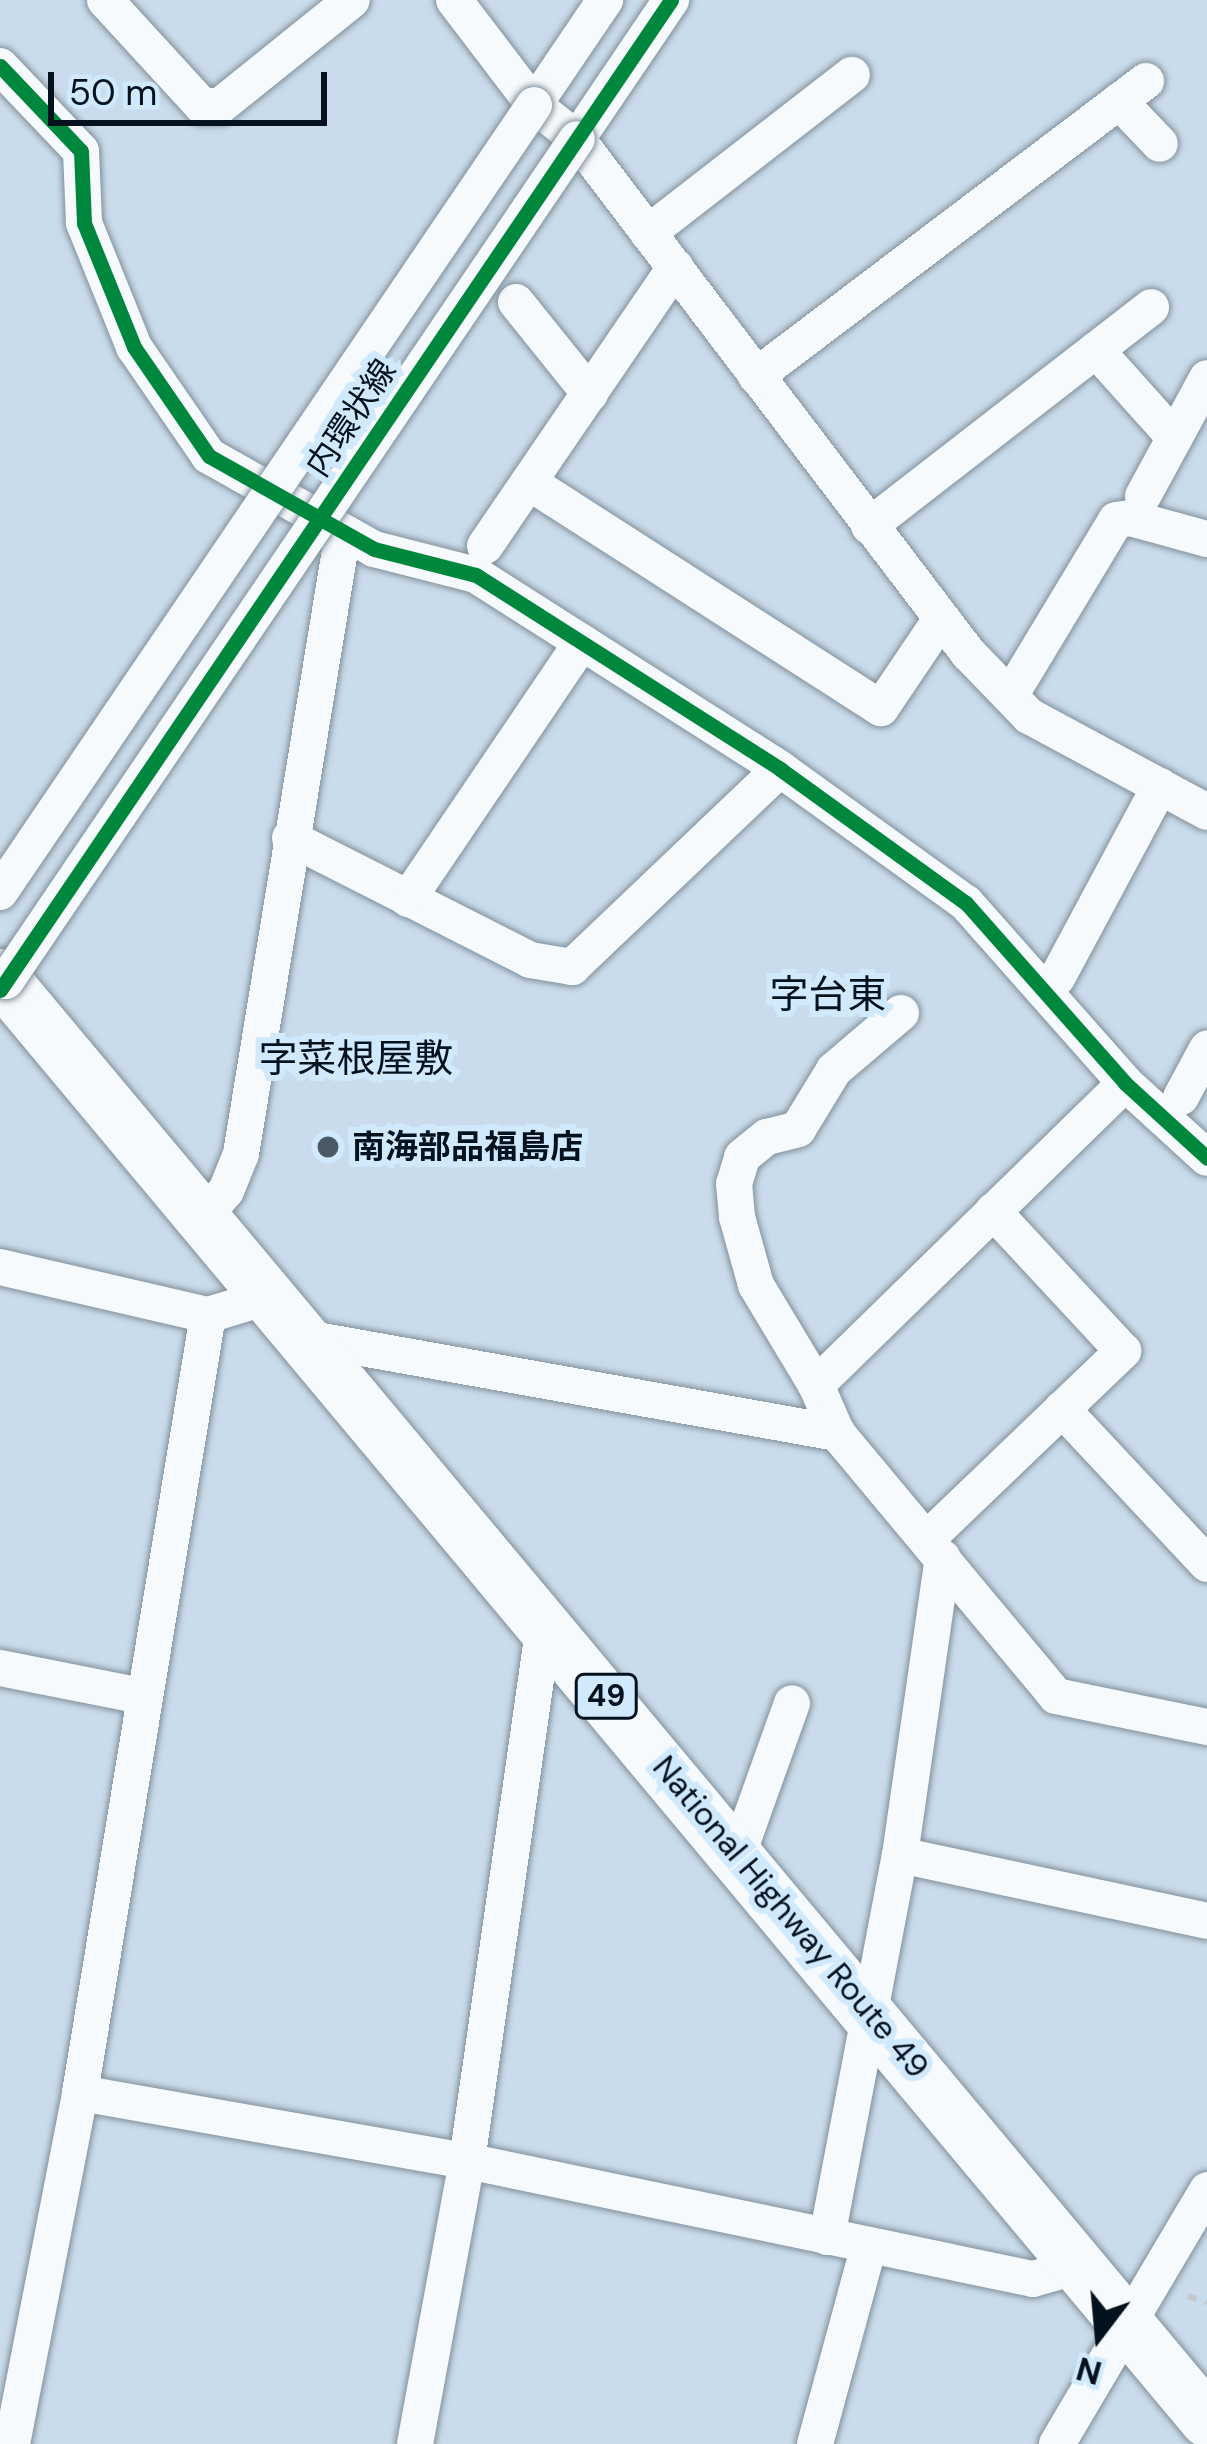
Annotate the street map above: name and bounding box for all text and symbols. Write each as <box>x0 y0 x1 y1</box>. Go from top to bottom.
scale bar <box>54 48 333 122</box>
text: 50 m <box>69 69 157 116</box>
street label: 内環状線 <box>298 352 404 484</box>
district label: 字台東 <box>770 972 886 1018</box>
district label: 字菜根屋敷 <box>259 1036 453 1082</box>
place label: 南海部品福島店 <box>352 1127 583 1167</box>
marker: 南海部品福島店 <box>315 1134 341 1160</box>
road number: 49 <box>573 1672 639 1720</box>
street label: National Highway Route 49 <box>645 1748 937 2086</box>
north arrow <box>1039 2276 1159 2396</box>
text: N <box>1071 2347 1106 2395</box>

